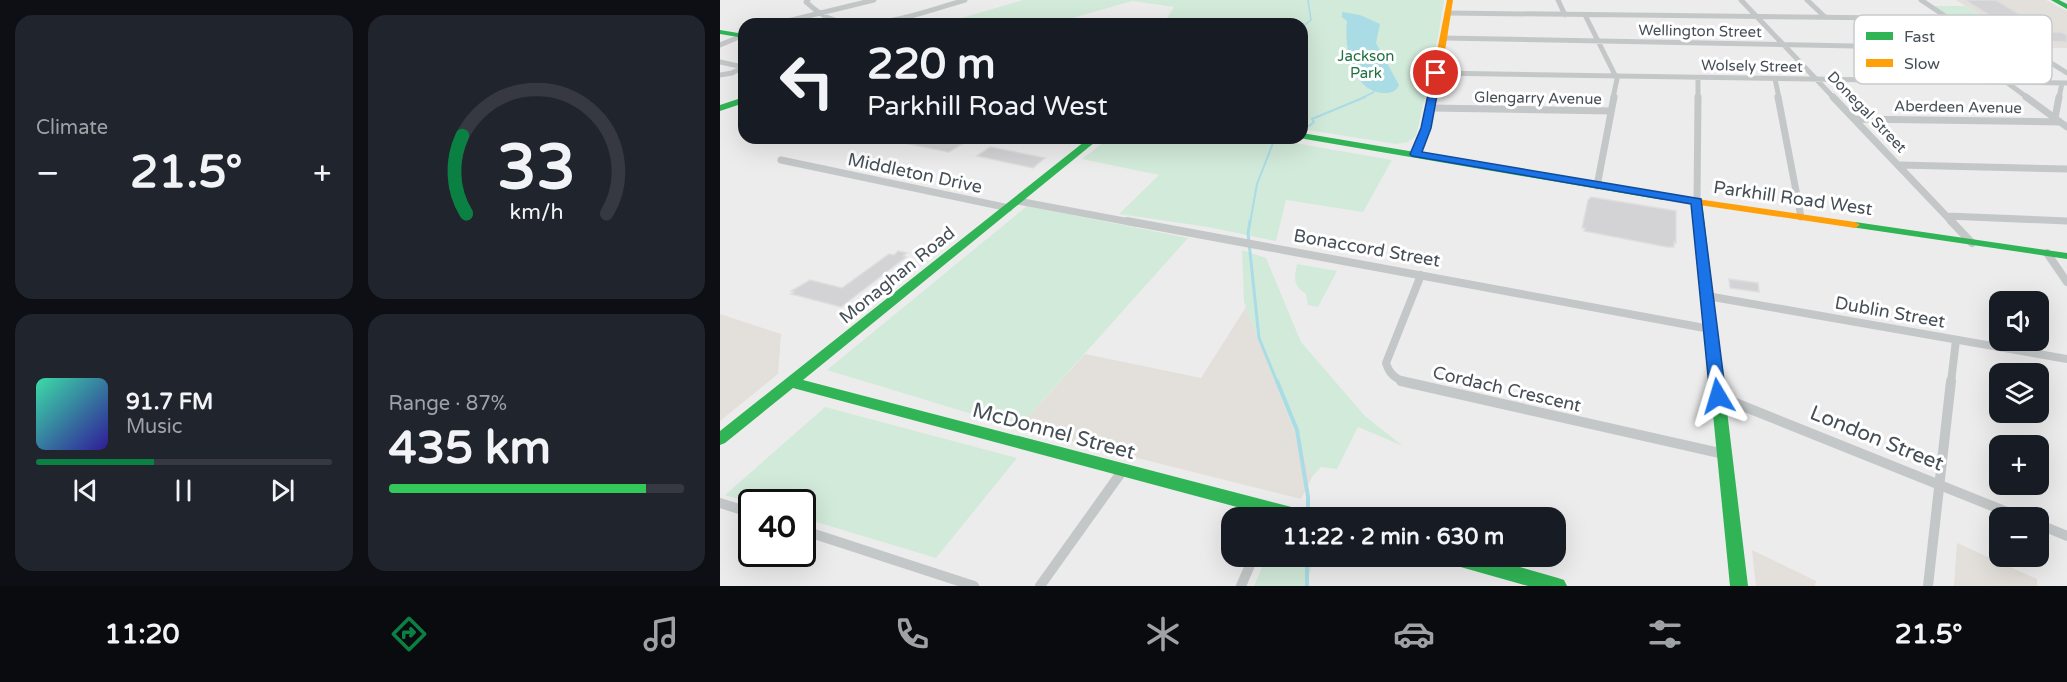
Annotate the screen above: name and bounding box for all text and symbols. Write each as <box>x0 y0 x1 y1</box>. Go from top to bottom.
legend <box>1854 15 2052 84</box>
street label: Wellington Street <box>1638 21 1762 41</box>
text: Fast <box>1904 27 1935 47</box>
text: 220 m <box>867 39 996 90</box>
icon: left <box>768 42 846 120</box>
park label: Jackson Park <box>1338 47 1394 82</box>
pin <box>1410 47 1461 98</box>
text: Slow <box>1904 54 1940 74</box>
icon: arrive <box>1419 56 1452 89</box>
street label: Wolsely Street <box>1701 56 1803 76</box>
street label: Donegal Street <box>1824 68 1911 157</box>
street label: Glengarry Avenue <box>1474 88 1602 108</box>
text: Parkhill Road West <box>867 90 1108 123</box>
street label: Aberdeen Avenue <box>1894 97 2022 117</box>
text: Climate <box>36 116 108 140</box>
text: 33 <box>497 131 575 206</box>
text: 21.5° <box>130 146 243 200</box>
street label: Middleton Drive <box>846 148 984 198</box>
text: − <box>36 154 60 193</box>
text: + <box>313 154 331 193</box>
street label: Parkhill Road West <box>1712 176 1874 220</box>
text: km/h <box>509 199 563 225</box>
street label: Monaghan Road <box>835 222 959 328</box>
street label: Bonaccord Street <box>1292 224 1442 272</box>
street label: Dublin Street <box>1833 291 1947 333</box>
map controls <box>1989 291 2049 567</box>
button: sound <box>1989 291 2049 351</box>
street label: Cordach Crescent <box>1431 361 1583 417</box>
button: layers <box>1989 363 2049 423</box>
position arrow <box>1686 364 1750 428</box>
text: 91.7 FM <box>126 389 213 415</box>
text: Range · 87% <box>389 392 507 416</box>
street label: McDonnel Street <box>970 398 1138 465</box>
street label: London Street <box>1806 400 1947 477</box>
text: Music <box>126 415 182 439</box>
text: 435 km <box>389 422 551 476</box>
button: + <box>1989 435 2049 495</box>
icon: previous <box>69 474 102 507</box>
icon: pause <box>167 474 200 507</box>
icon: next <box>266 474 299 507</box>
speed limit sign: 40 <box>738 489 816 567</box>
button: − <box>1989 507 2049 567</box>
text: 11:22 · 2 min · 630 m <box>1283 524 1504 550</box>
icon: directions <box>388 613 430 655</box>
icon: music <box>640 613 682 655</box>
icon: phone <box>891 613 933 655</box>
icon: climate <box>1142 613 1184 655</box>
icon: car <box>1393 613 1435 655</box>
icon: filters <box>1644 613 1686 655</box>
text: 11:20 <box>105 618 179 651</box>
text: 21.5° <box>1895 618 1962 651</box>

